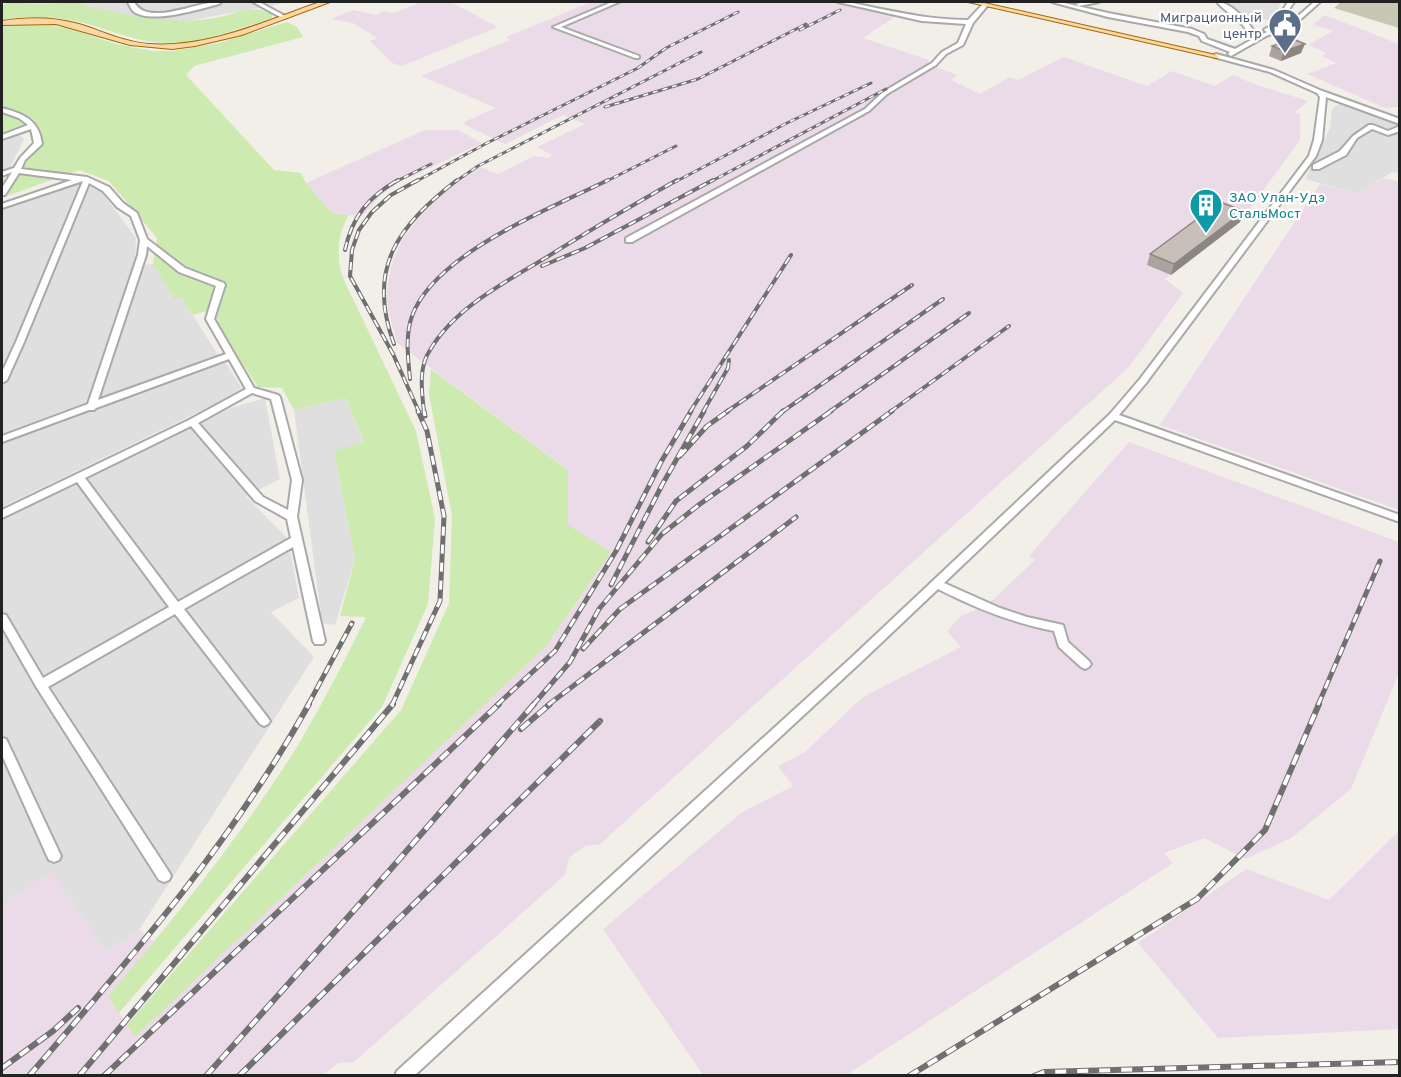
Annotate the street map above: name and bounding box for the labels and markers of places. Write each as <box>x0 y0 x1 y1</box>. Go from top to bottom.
public building icon: Миграционный центр <box>1267 7 1303 54</box>
place label: Миграционный центр <box>1160 10 1262 43</box>
building icon: ЗАО Улан-Удэ СтальМост <box>1188 187 1224 234</box>
place label: ЗАО Улан-Удэ СтальМост <box>1229 190 1325 223</box>

